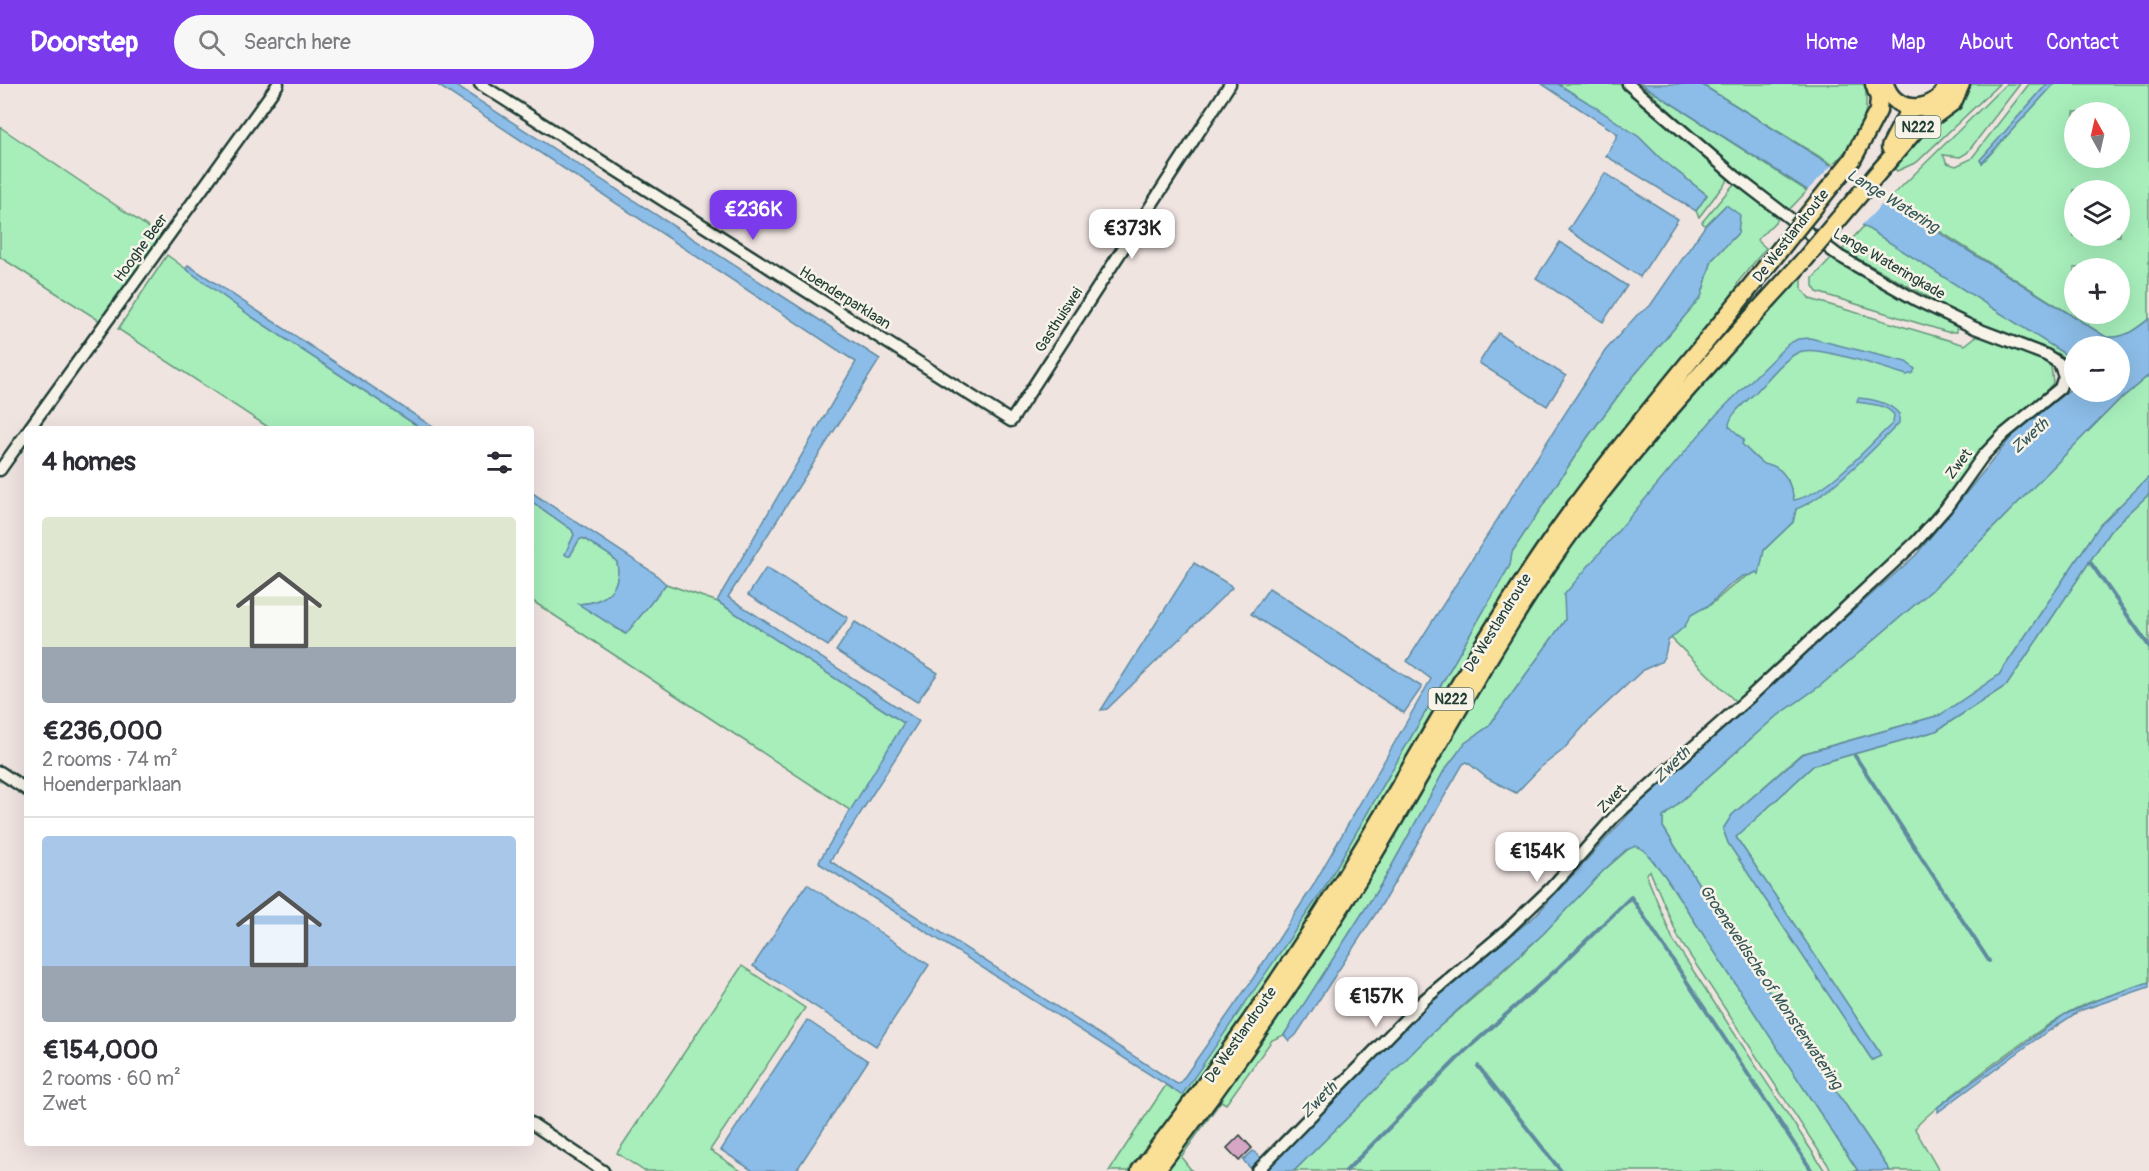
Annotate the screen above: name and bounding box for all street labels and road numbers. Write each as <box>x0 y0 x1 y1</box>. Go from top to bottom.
road number: N222 <box>1896 116 1940 138</box>
street label: De Westlandroute <box>1749 185 1834 286</box>
street label: Hooghe Beer <box>110 210 172 286</box>
street label: Lange Wateringkade <box>1829 224 1949 304</box>
street label: Hoenderparklaan <box>796 262 894 334</box>
street label: Gasthuiswei <box>1031 284 1087 356</box>
street label: Zwet <box>1941 444 1977 483</box>
street label: De Westlandroute <box>1460 570 1536 676</box>
road number: N222 <box>1428 688 1474 710</box>
street label: Zwet <box>1593 780 1631 818</box>
street label: De Westlandroute <box>1201 983 1282 1087</box>

